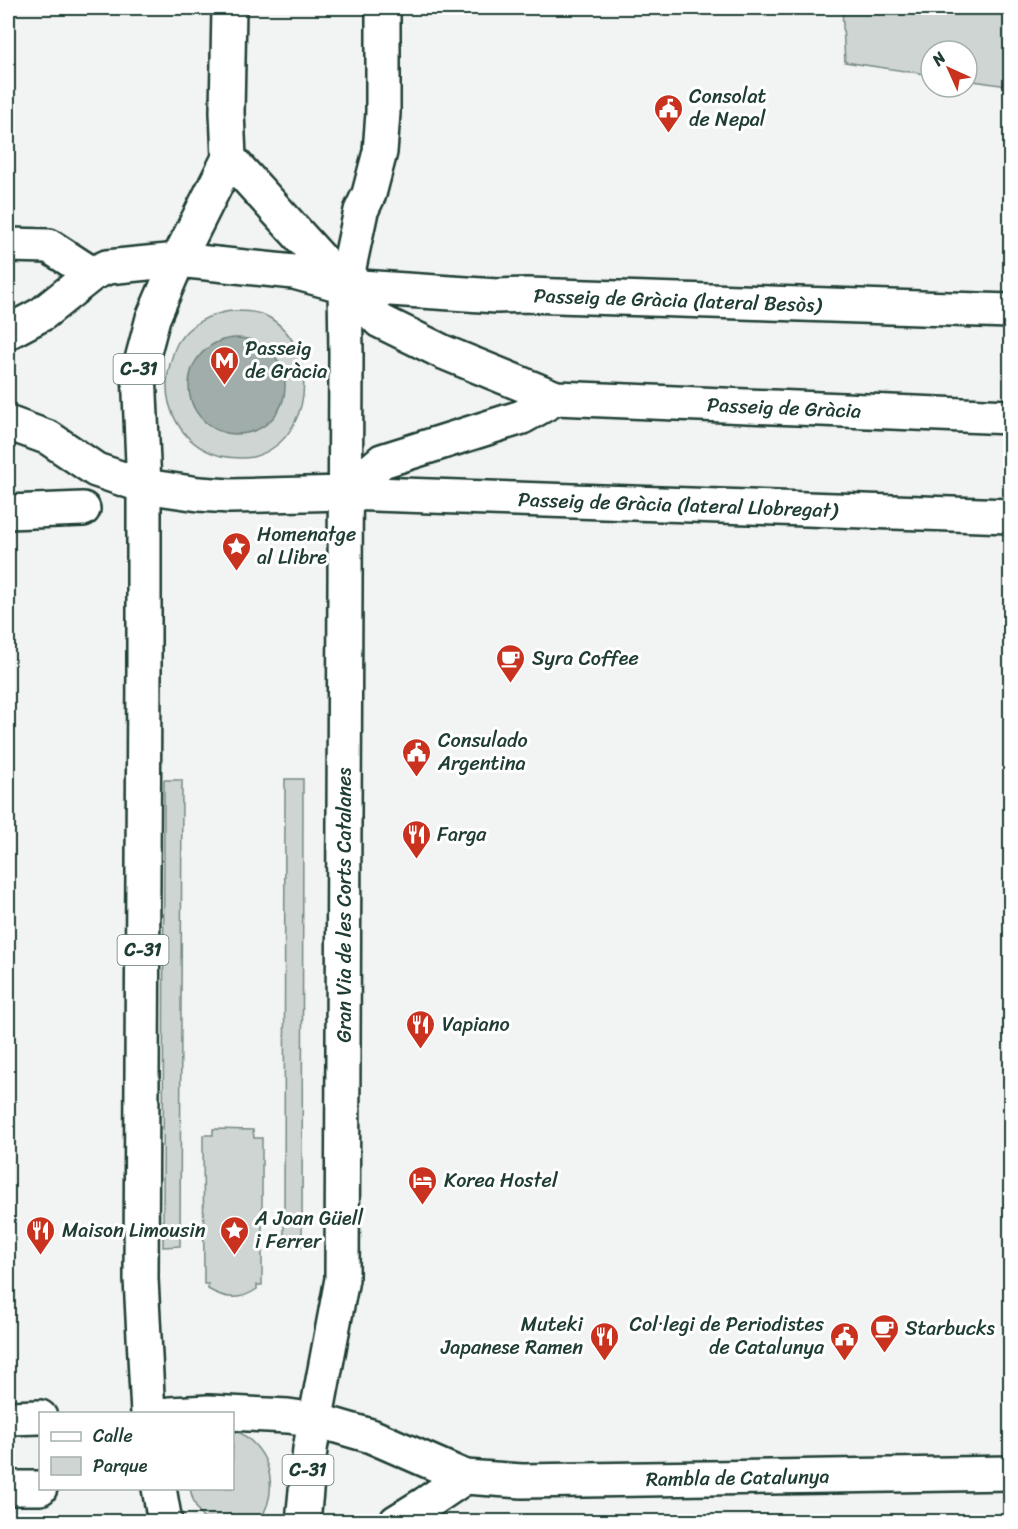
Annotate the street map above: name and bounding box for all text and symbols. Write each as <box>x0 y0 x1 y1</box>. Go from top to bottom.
north arrow <box>919 39 979 99</box>
text: N <box>924 44 954 74</box>
place label: Consolat de Nepal <box>689 79 767 137</box>
public building icon: Consolat de Nepal <box>652 92 684 134</box>
street label: Passeig de Gràcia (lateral Besòs) <box>533 278 823 322</box>
place label: Passeig de Gràcia <box>245 331 327 389</box>
metro station icon: Passeig de Gràcia <box>208 344 240 386</box>
road number: C-31 <box>114 354 164 384</box>
street label: Passeig de Gràcia <box>706 387 862 428</box>
street label: Passeig de Gràcia (lateral Llobregat) <box>517 481 839 528</box>
place label: Homenatge al Llibre <box>257 517 356 575</box>
place icon: Homenatge al Llibre <box>220 530 252 572</box>
place label: Syra Coffee <box>532 641 639 676</box>
cafe icon: Syra Coffee <box>495 642 527 684</box>
place label: Consulado Argentina <box>437 723 528 781</box>
public building icon: Consulado Argentina <box>401 736 433 778</box>
street label: Gran Via de les Corts Catalanes <box>327 767 362 1043</box>
place label: Farga <box>437 817 487 852</box>
restaurant icon: Farga <box>400 818 432 860</box>
road number: C-31 <box>118 935 168 965</box>
place label: Vapiano <box>442 1007 510 1042</box>
restaurant icon: Vapiano <box>405 1008 437 1050</box>
place label: Korea Hostel <box>444 1163 559 1198</box>
hotel icon: Korea Hostel <box>407 1164 439 1206</box>
place label: A Joan Güell i Ferrer <box>254 1201 363 1259</box>
place label: Maison Limousin <box>62 1213 206 1248</box>
restaurant icon: Maison Limousin <box>25 1214 57 1256</box>
place icon: A Joan Güell i Ferrer <box>218 1214 250 1256</box>
place label: Muteki Japanese Ramen <box>440 1307 583 1365</box>
place label: Col·legi de Periodistes de Catalunya <box>630 1307 825 1365</box>
place label: Starbucks <box>905 1311 996 1346</box>
cafe icon: Starbucks <box>868 1312 900 1354</box>
restaurant icon: Muteki Japanese Ramen <box>588 1320 620 1362</box>
public building icon: Col·legi de Periodistes de Catalunya <box>829 1320 861 1362</box>
legend <box>39 1412 234 1490</box>
text: Calle <box>93 1420 133 1452</box>
text: Parque <box>93 1450 148 1482</box>
road number: C-31 <box>282 1455 334 1485</box>
street label: Rambla de Catalunya <box>645 1458 830 1496</box>

